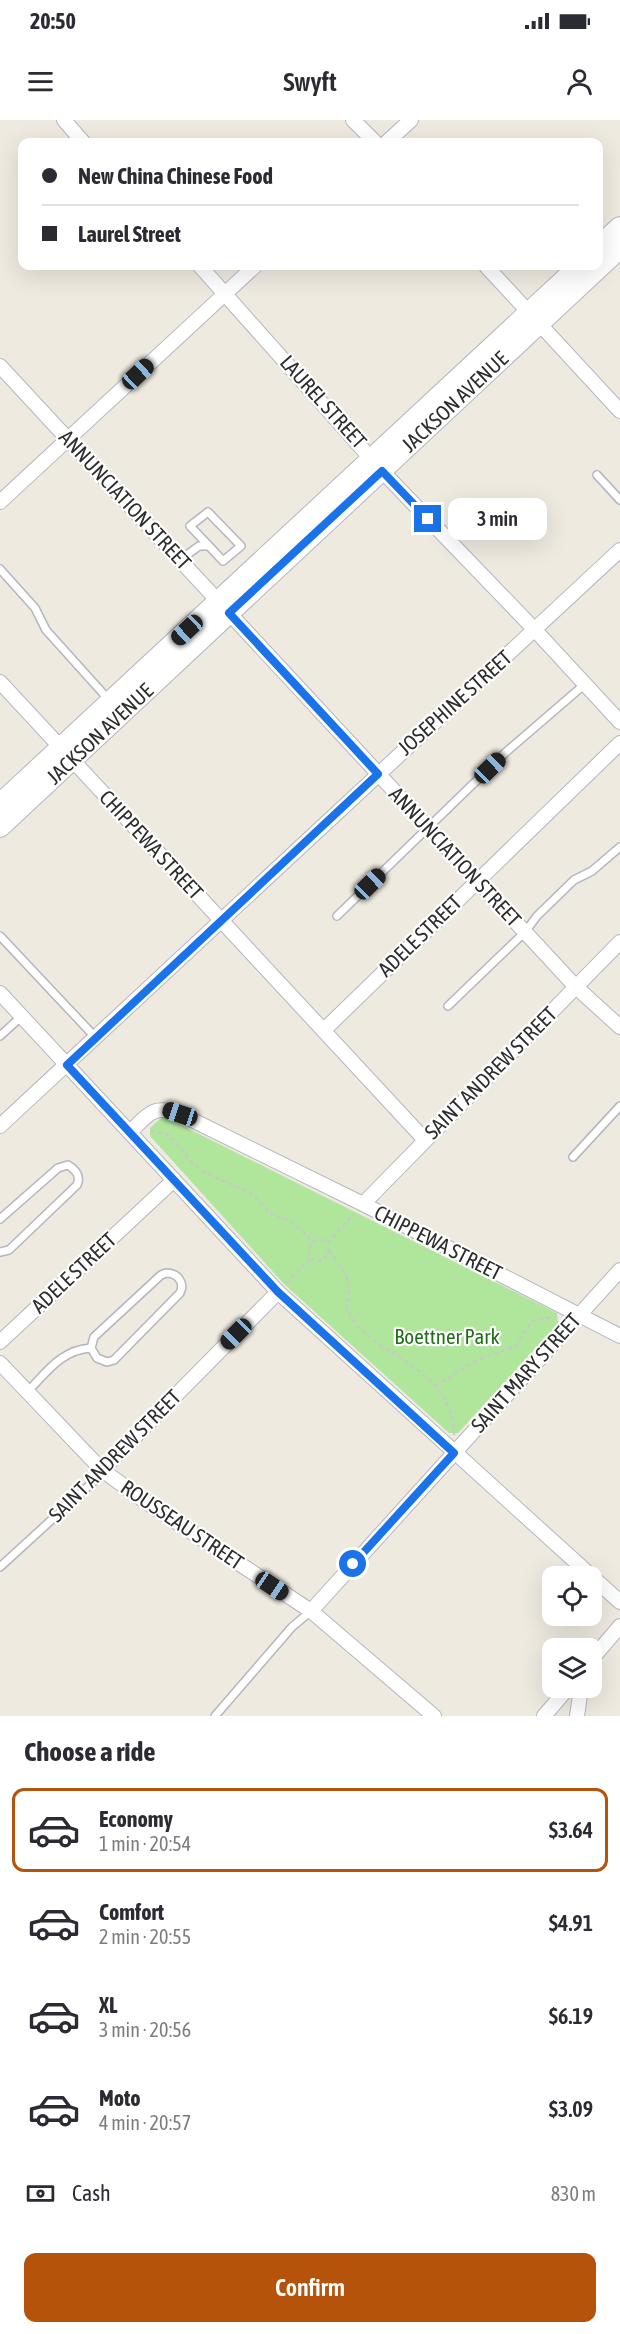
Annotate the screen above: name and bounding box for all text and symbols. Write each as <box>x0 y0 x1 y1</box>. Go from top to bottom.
text: 20:50 <box>30 8 76 34</box>
icon: menu <box>24 65 57 98</box>
icon: person <box>563 65 596 98</box>
text: Swyft <box>283 66 337 97</box>
text: New China Chinese Food <box>78 163 273 189</box>
text: Laurel Street <box>78 221 181 247</box>
street label: JACKSON AVENUE <box>396 346 512 456</box>
street label: LAUREL STREET <box>276 350 372 453</box>
car <box>119 355 157 393</box>
street label: ANNUNCIATION STREET <box>55 425 197 574</box>
callout: 3 min <box>449 498 548 540</box>
route end <box>414 505 441 532</box>
text: 3 min <box>477 507 518 530</box>
car <box>168 611 206 649</box>
street label: JOSEPHINE STREET <box>393 645 516 760</box>
street label: JACKSON AVENUE <box>41 678 157 788</box>
car <box>471 749 509 787</box>
street label: ANNUNCIATION STREET <box>385 782 527 931</box>
street label: CHIPPEWA STREET <box>95 785 208 904</box>
car <box>351 865 389 903</box>
street label: ADELE STREET <box>373 890 466 981</box>
street label: SAINT ANDREW STREET <box>419 1001 561 1143</box>
car <box>160 1100 200 1128</box>
street label: CHIPPEWA STREET <box>371 1200 506 1285</box>
street label: ADELE STREET <box>26 1227 120 1317</box>
street label: SAINT MARY STREET <box>466 1308 585 1437</box>
car <box>217 1315 255 1353</box>
park label: Boettner Park <box>394 1324 500 1348</box>
street label: SAINT ANDREW STREET <box>43 1384 185 1526</box>
street label: ROUSSEAU STREET <box>117 1474 248 1574</box>
route start <box>339 1550 366 1577</box>
map controls <box>542 1566 602 1698</box>
button: locate <box>542 1566 602 1626</box>
car <box>252 1568 292 1604</box>
button: layers <box>542 1638 602 1698</box>
text: Choose a ride <box>24 1736 156 1767</box>
icon: car <box>27 1803 81 1857</box>
text: Economy <box>99 1806 173 1832</box>
text: $3.64 <box>549 1817 593 1843</box>
text: 1 min · 20:54 <box>99 1832 191 1855</box>
icon: car <box>27 1896 81 1950</box>
text: Comfort <box>99 1899 164 1925</box>
text: $4.91 <box>549 1910 593 1936</box>
text: 2 min · 20:55 <box>99 1925 191 1948</box>
icon: car <box>27 1989 81 2043</box>
text: XL <box>99 1992 117 2018</box>
text: $6.19 <box>549 2003 593 2029</box>
text: 3 min · 20:56 <box>99 2018 191 2041</box>
icon: car <box>27 2082 81 2136</box>
text: Moto <box>99 2085 141 2111</box>
text: $3.09 <box>549 2096 593 2122</box>
text: 4 min · 20:57 <box>99 2111 191 2134</box>
icon: cash <box>24 2177 57 2210</box>
text: Cash <box>72 2180 111 2206</box>
text: 830 m <box>551 2182 596 2205</box>
button: Confirm <box>24 2253 596 2322</box>

